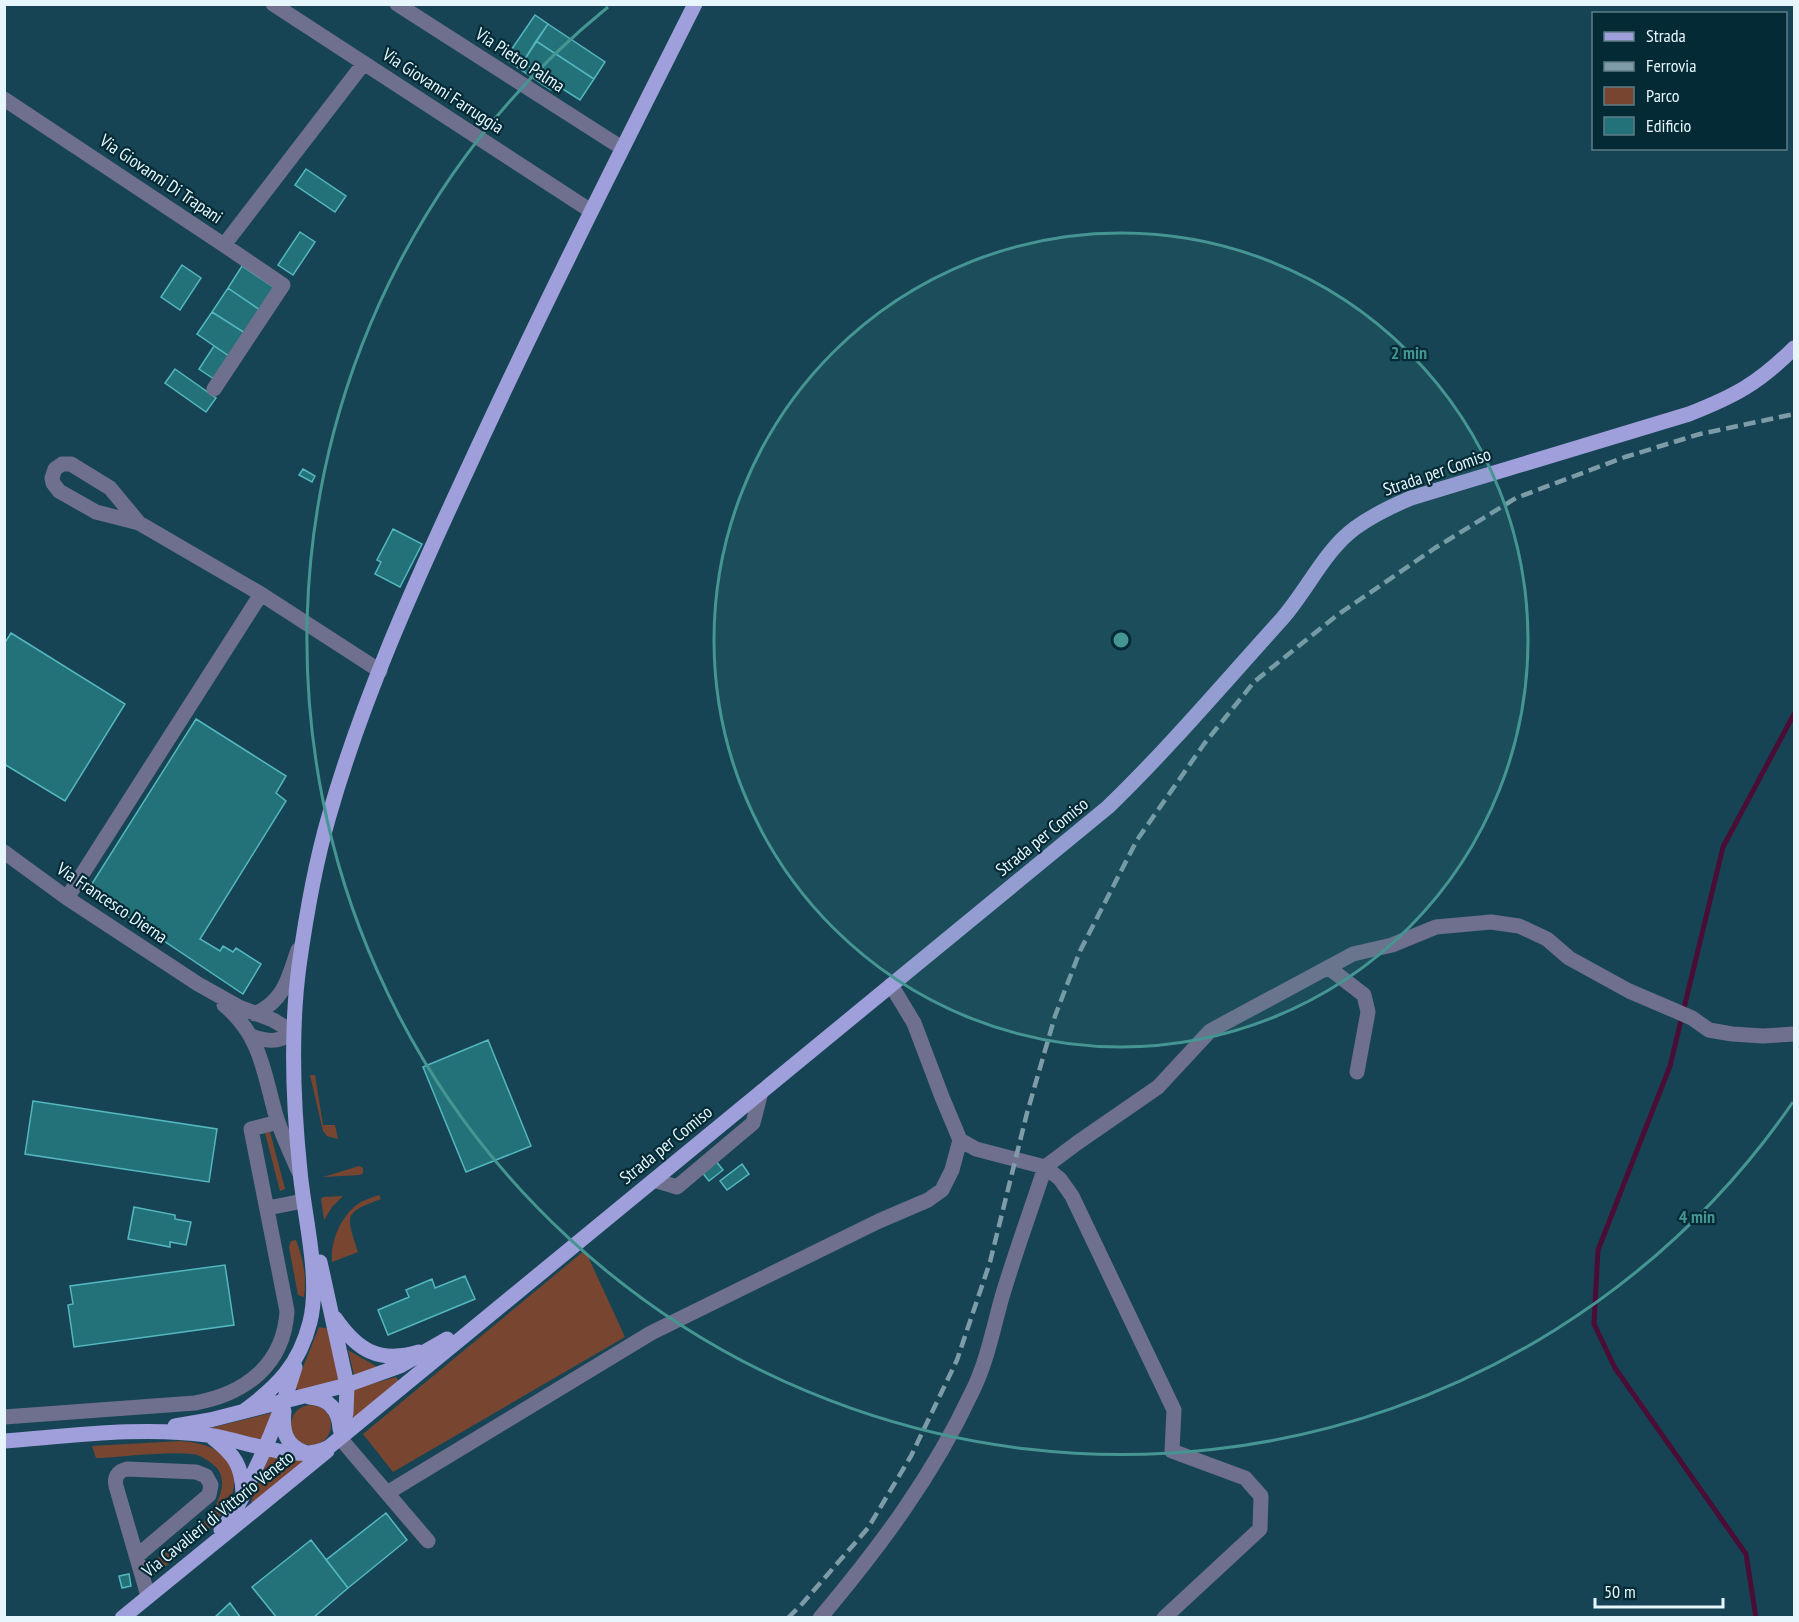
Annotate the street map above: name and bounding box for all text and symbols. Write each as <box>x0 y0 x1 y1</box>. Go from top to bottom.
legend <box>1592 12 1787 150</box>
street label: Via Pietro Palma <box>470 22 569 97</box>
text: Strada <box>1646 24 1686 47</box>
street label: Via Giovanni Farruggia <box>377 42 508 138</box>
text: Ferrovia <box>1646 54 1696 77</box>
text: Parco <box>1646 84 1680 107</box>
text: Edificio <box>1646 114 1692 137</box>
street label: Via Giovanni Di Trapani <box>95 128 227 228</box>
text: 2 min <box>1391 341 1427 364</box>
street label: Strada per Comiso <box>1380 442 1494 501</box>
centre of rings <box>1111 630 1131 650</box>
street label: Strada per Comiso <box>991 792 1093 881</box>
street label: Via Francesco Dierna <box>52 856 172 948</box>
street label: Strada per Comiso <box>615 1100 717 1189</box>
text: 4 min <box>1679 1205 1715 1228</box>
street label: Via Cavalieri di Vittorio Veneto <box>136 1445 298 1582</box>
scale bar <box>1595 1571 1722 1609</box>
text: 50 m <box>1604 1580 1636 1603</box>

